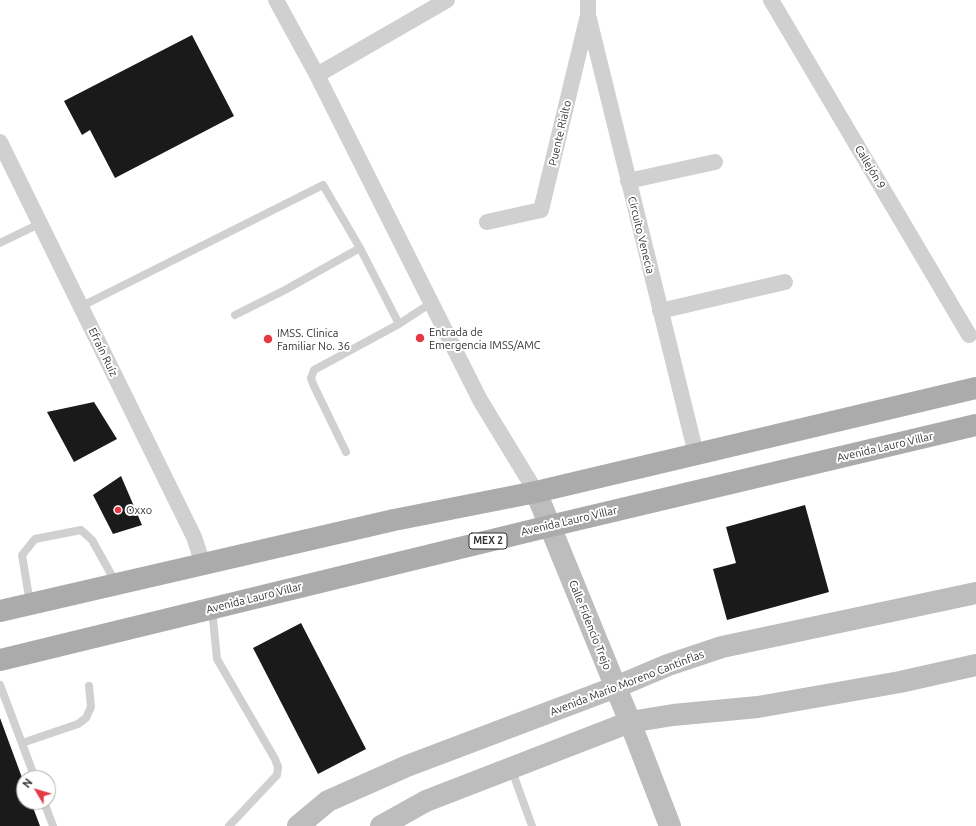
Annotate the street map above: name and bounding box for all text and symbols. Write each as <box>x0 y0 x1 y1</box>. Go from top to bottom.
street label: Puente Rialto <box>546 99 574 167</box>
street label: Callejón 9 <box>852 143 888 191</box>
street label: Circuito Venecia <box>625 195 657 275</box>
place label: Entrada de Emergencia IMSS/AMC <box>429 325 540 351</box>
street label: Efraín Ruíz <box>86 326 120 378</box>
place label: IMSS. Clinica Familiar No. 36 <box>277 326 350 352</box>
marker: Entrada de Emergencia IMSS/AMC <box>414 332 426 344</box>
marker: IMSS. Clinica Familiar No. 36 <box>262 333 274 345</box>
street label: Avenida Lauro Villar <box>836 430 934 464</box>
place label: Oxxo <box>126 503 152 517</box>
street label: Avenida Lauro Villar <box>520 504 618 538</box>
marker: Oxxo <box>113 505 123 515</box>
road number: MEX 2 <box>469 533 507 549</box>
street label: Calle Fidencio Trejo <box>566 578 614 672</box>
street label: Avenida Lauro Villar <box>205 580 303 616</box>
street label: Avenida Mario Moreno Cantinflas <box>548 647 706 719</box>
north arrow <box>16 770 56 810</box>
text: N <box>20 776 35 790</box>

